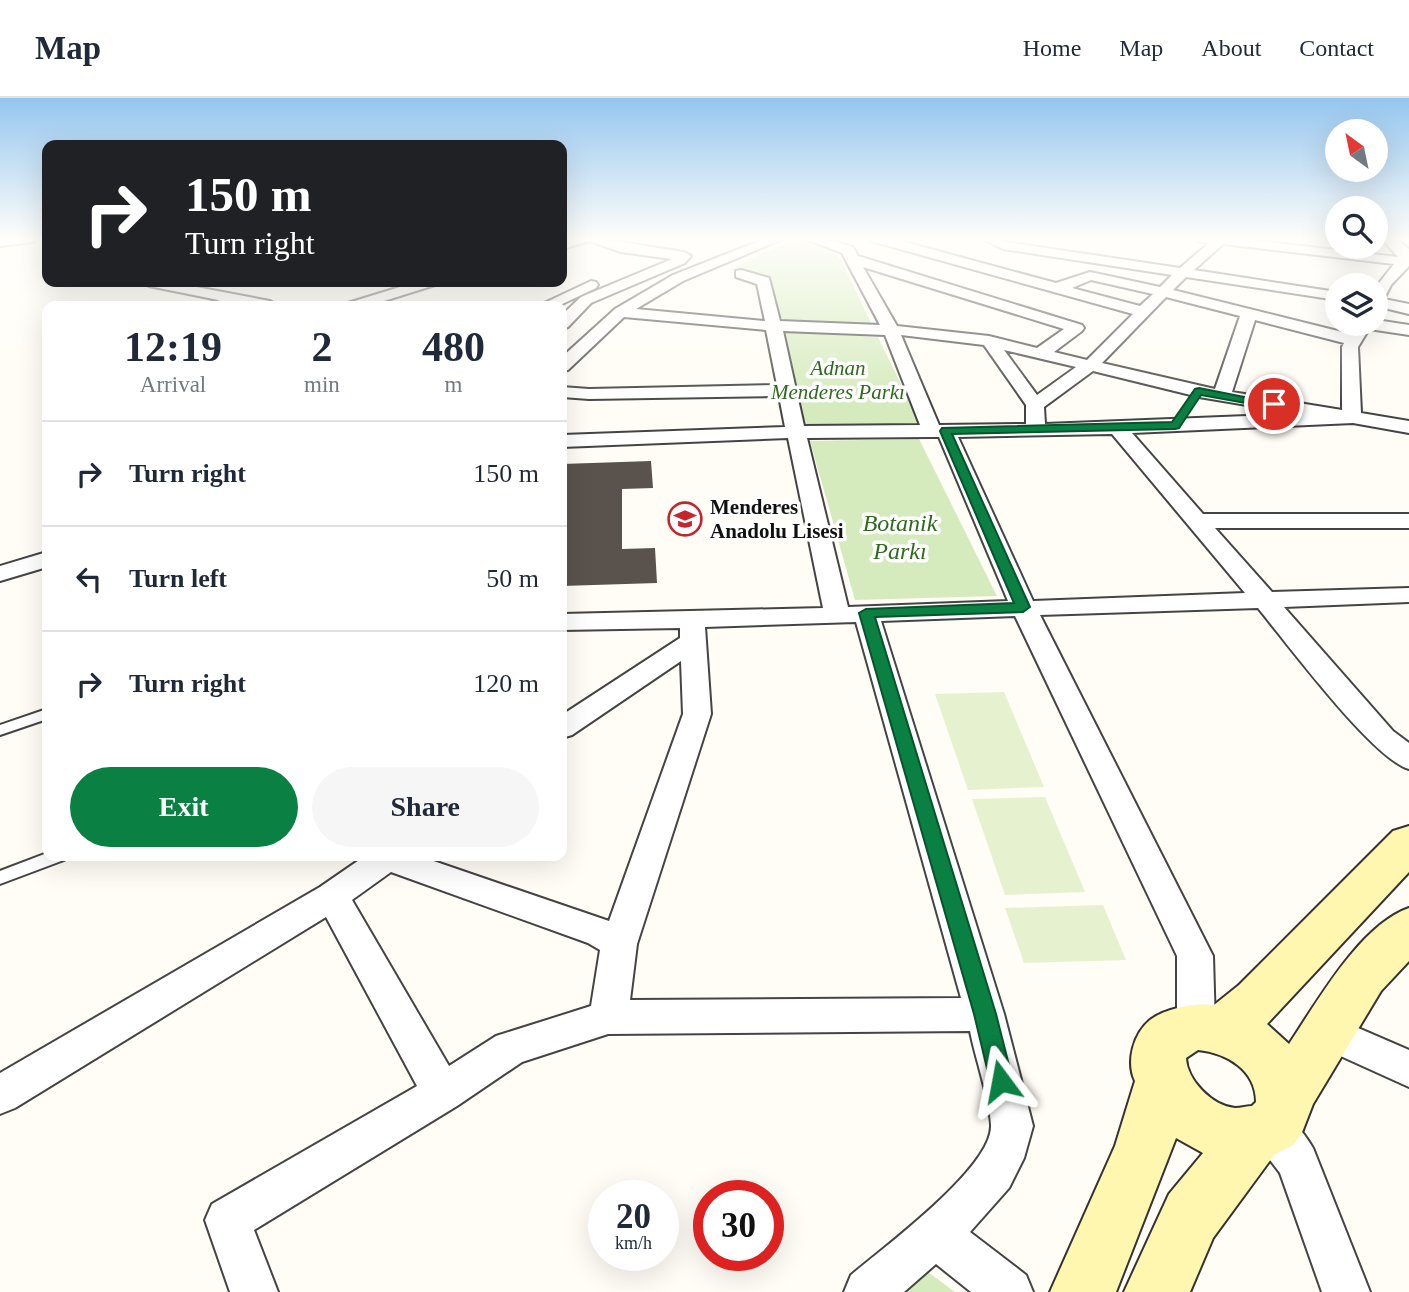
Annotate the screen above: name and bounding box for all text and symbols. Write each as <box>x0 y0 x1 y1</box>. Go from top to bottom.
text: Map <box>35 30 101 66</box>
text: Home <box>1023 35 1081 61</box>
text: Map <box>1119 35 1163 61</box>
text: About <box>1201 35 1261 61</box>
text: Contact <box>1299 35 1374 61</box>
north arrow <box>1325 119 1388 182</box>
map controls <box>1325 119 1388 336</box>
text: 150 m <box>185 167 312 222</box>
icon: right <box>70 168 161 259</box>
button: search <box>1325 196 1388 259</box>
text: Turn right <box>185 225 315 261</box>
button: layers <box>1325 273 1388 336</box>
text: 12:19 <box>124 324 222 370</box>
text: 2 <box>311 324 332 370</box>
text: 480 <box>422 324 485 370</box>
park label: Adnan Menderes Parkı <box>770 356 905 404</box>
text: Arrival <box>140 372 206 397</box>
text: min <box>304 372 340 397</box>
text: m <box>444 372 462 397</box>
pin <box>1244 374 1304 434</box>
icon: arrive <box>1255 385 1293 423</box>
icon: right <box>70 455 108 493</box>
text: Turn right <box>129 459 246 488</box>
text: 150 m <box>473 459 539 488</box>
place label: Menderes Anadolu Lisesi <box>710 495 844 543</box>
school or university icon: Menderes Anadolu Lisesi <box>666 500 704 538</box>
park label: Botanik Parkı <box>863 510 938 564</box>
icon: left <box>70 560 108 598</box>
text: Turn left <box>129 564 227 593</box>
text: 50 m <box>486 564 539 593</box>
icon: right <box>70 665 108 703</box>
text: Turn right <box>129 669 246 698</box>
text: 120 m <box>473 669 539 698</box>
button: Exit <box>70 767 298 847</box>
button: Share <box>312 767 539 847</box>
position arrow <box>964 1044 1038 1118</box>
speed limit sign: 30 <box>693 1180 784 1271</box>
text: 20 <box>616 1197 651 1236</box>
text: km/h <box>615 1233 652 1253</box>

